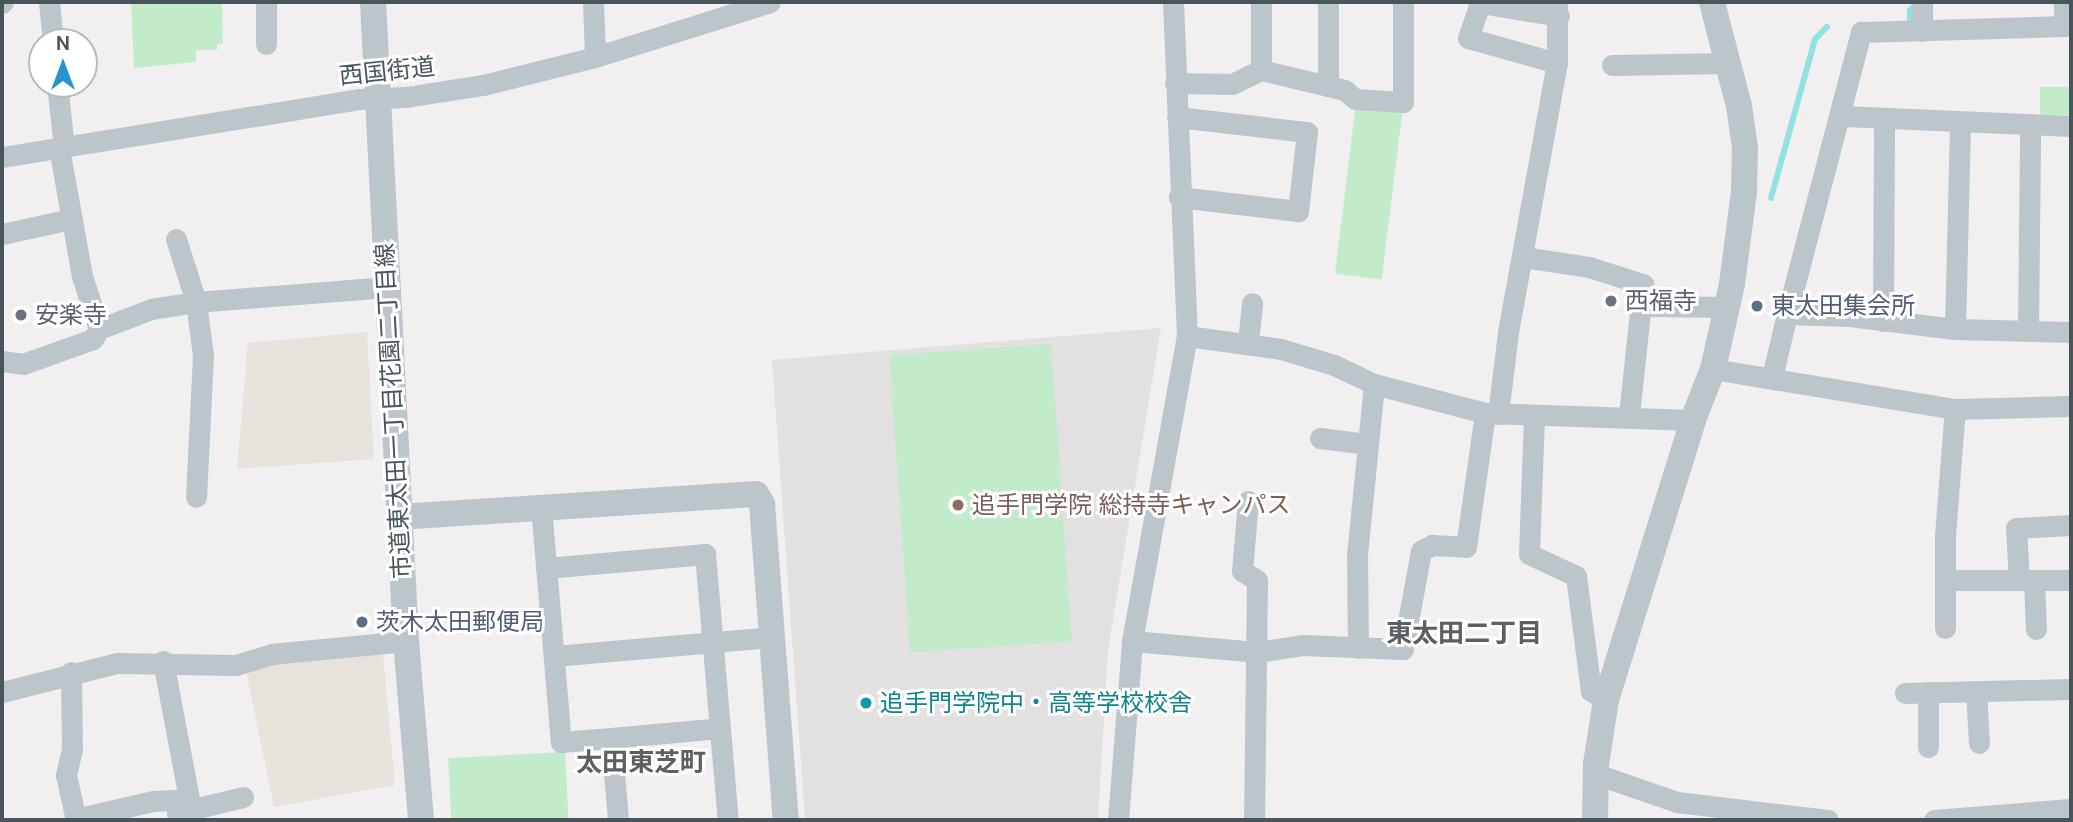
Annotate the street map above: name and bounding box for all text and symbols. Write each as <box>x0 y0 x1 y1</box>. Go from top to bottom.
north arrow <box>28 28 98 98</box>
text: N <box>56 31 70 56</box>
street label: 西国街道 <box>338 52 436 90</box>
street label: 市道東太田一丁目花園二丁目線 <box>370 242 416 580</box>
place label: 西福寺 <box>1625 287 1697 315</box>
place label: 東太田集会所 <box>1771 292 1915 320</box>
marker: 西福寺 <box>1603 293 1619 309</box>
marker: 東太田集会所 <box>1749 298 1765 314</box>
place label: 安楽寺 <box>35 301 107 329</box>
marker: 安楽寺 <box>13 307 29 323</box>
place label: 追手門学院 総持寺キャンパス <box>972 491 1290 519</box>
marker: 追手門学院 総持寺キャンパス <box>950 497 966 513</box>
place label: 茨木太田郵便局 <box>376 608 544 636</box>
marker: 茨木太田郵便局 <box>354 614 370 630</box>
district label: 東太田二丁目 <box>1386 618 1542 650</box>
place label: 追手門学院中・高等学校校舎 <box>880 689 1192 717</box>
marker: 追手門学院中・高等学校校舎 <box>858 695 874 711</box>
district label: 太田東芝町 <box>576 747 706 779</box>

